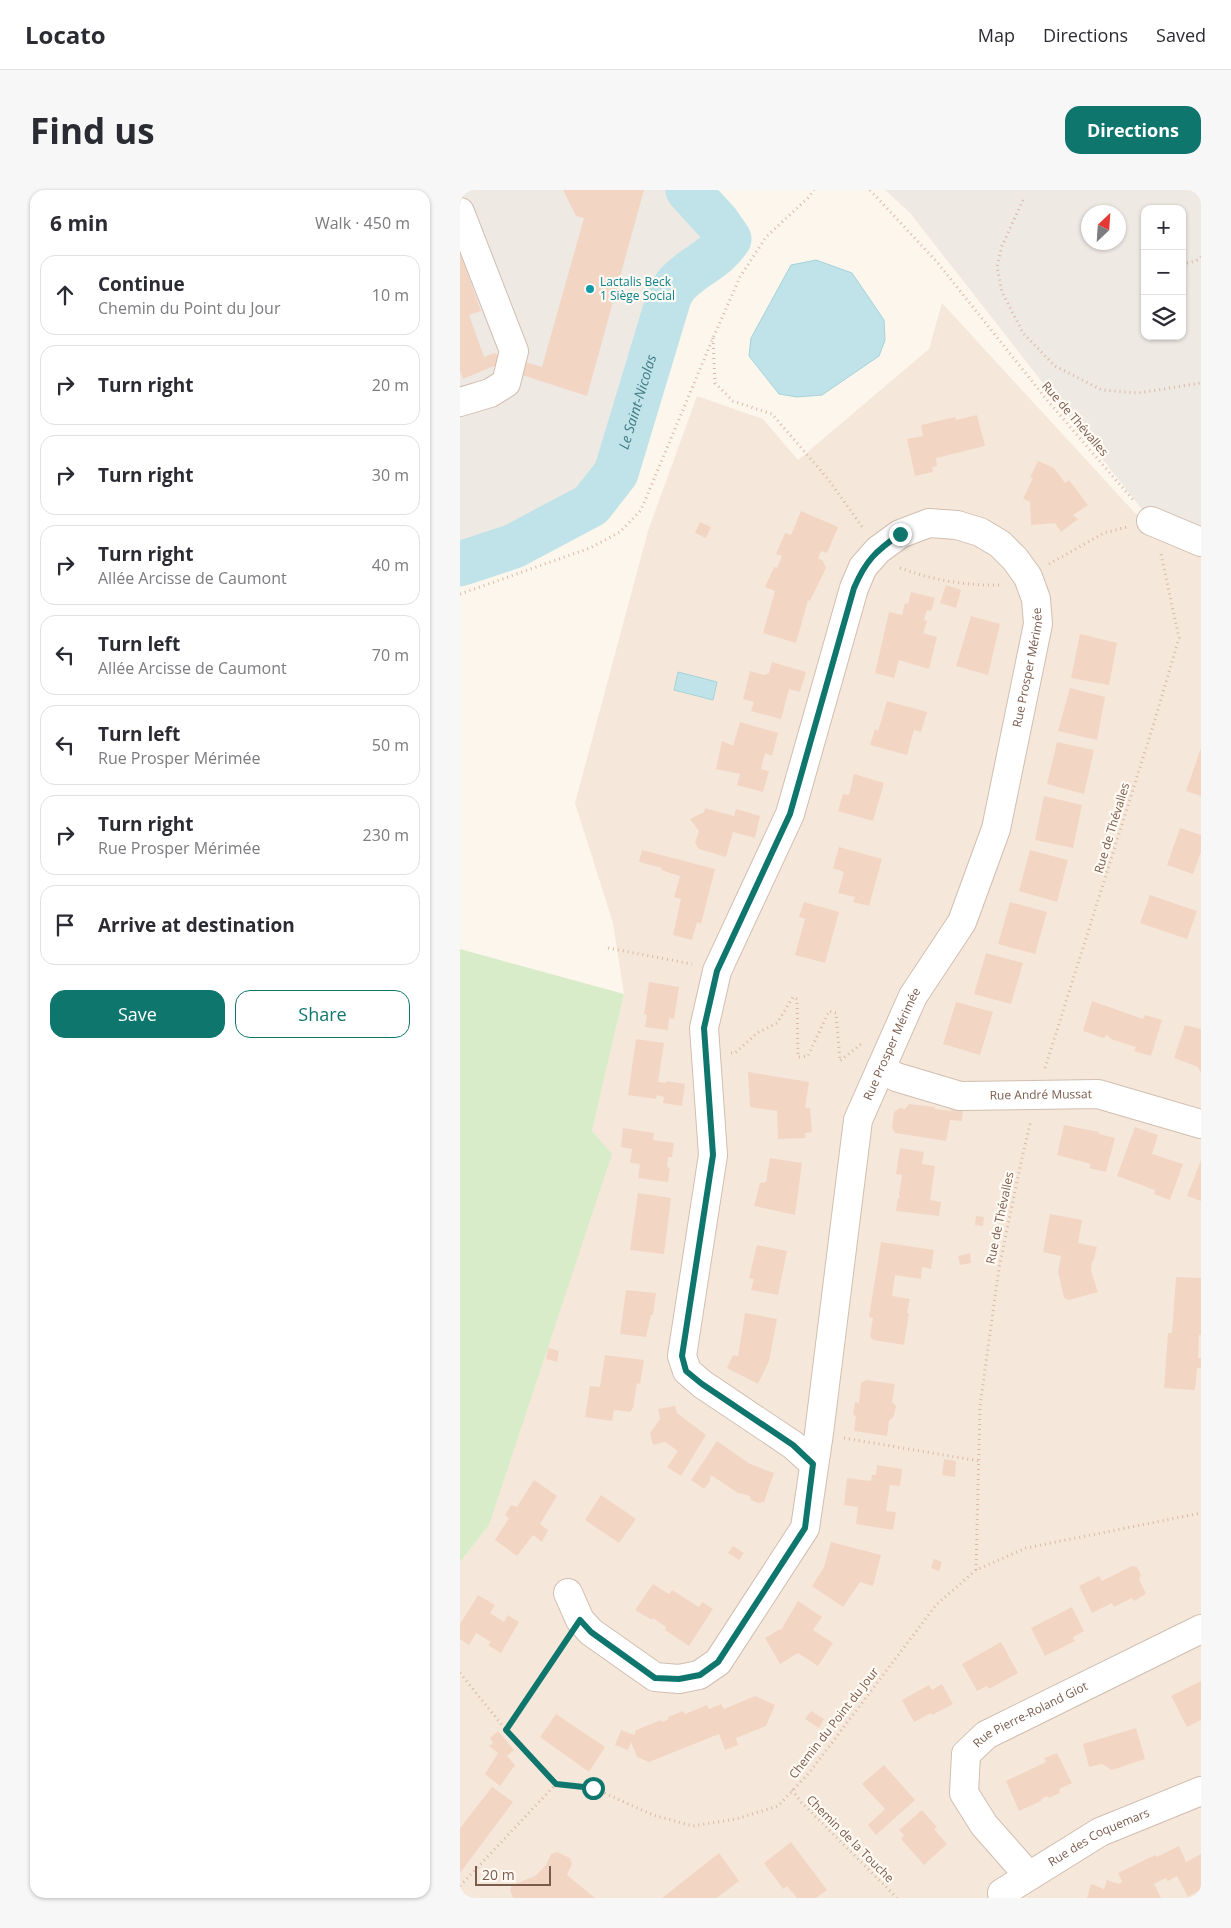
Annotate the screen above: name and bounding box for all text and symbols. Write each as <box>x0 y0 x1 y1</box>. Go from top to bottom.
text: Locato <box>25 18 106 51</box>
text: Map <box>978 23 1015 47</box>
text: Directions <box>1043 23 1128 47</box>
text: Saved <box>1156 23 1206 47</box>
button: Directions <box>1065 106 1201 154</box>
text: Find us <box>30 107 155 154</box>
north arrow <box>1081 205 1126 250</box>
map controls <box>1141 205 1186 340</box>
button: + <box>1141 205 1186 250</box>
text: 6 min <box>50 209 108 237</box>
text: Walk · 450 m <box>315 212 410 234</box>
button: − <box>1141 250 1186 295</box>
text: Continue <box>98 271 185 297</box>
place label: Lactalis Beck 1 Siège Social <box>600 273 675 304</box>
icon: ahead <box>51 281 79 309</box>
marker: Lactalis Beck 1 Siège Social <box>584 283 596 295</box>
text: 10 m <box>372 284 409 306</box>
button: layers <box>1141 295 1186 340</box>
text: Chemin du Point du Jour <box>98 297 280 319</box>
water label: Le Saint-Nicolas <box>614 352 660 451</box>
icon: right <box>51 371 79 399</box>
text: Turn right <box>98 372 193 398</box>
text: 20 m <box>372 374 409 396</box>
street label: Rue de Thévalles <box>1038 378 1113 460</box>
icon: right <box>51 461 79 489</box>
text: Turn right <box>98 462 193 488</box>
text: 30 m <box>372 464 409 486</box>
route end <box>889 523 912 546</box>
text: Turn right <box>98 541 193 567</box>
icon: right <box>51 551 79 579</box>
text: 40 m <box>372 554 409 576</box>
text: Allée Arcisse de Caumont <box>98 567 287 589</box>
street label: Rue Prosper Mérimée <box>1008 607 1046 729</box>
text: Turn left <box>98 631 180 657</box>
icon: left <box>51 641 79 669</box>
text: 70 m <box>372 644 409 666</box>
text: Allée Arcisse de Caumont <box>98 657 287 679</box>
text: Turn left <box>98 721 180 747</box>
icon: left <box>51 731 79 759</box>
text: 50 m <box>372 734 409 756</box>
text: Rue Prosper Mérimée <box>98 747 260 769</box>
street label: Rue de Thévalles <box>1090 780 1133 875</box>
text: Turn right <box>98 811 193 837</box>
icon: right <box>51 821 79 849</box>
text: 230 m <box>363 824 409 846</box>
text: Rue Prosper Mérimée <box>98 837 260 859</box>
icon: arrive <box>51 911 79 939</box>
text: Arrive at destination <box>98 912 295 938</box>
street label: Rue Prosper Mérimée <box>859 984 925 1103</box>
button: Save <box>50 990 225 1038</box>
button: Share <box>235 990 410 1038</box>
street label: Rue André Mussat <box>989 1085 1092 1104</box>
street label: Rue de Thévalles <box>981 1170 1018 1265</box>
street label: Chemin du Point du Jour <box>785 1663 882 1782</box>
street label: Rue Pierre-Roland Giot <box>969 1677 1090 1751</box>
route start <box>582 1777 605 1800</box>
street label: Chemin de la Touche <box>803 1791 898 1886</box>
street label: Rue des Coquemars <box>1045 1804 1152 1870</box>
scale bar <box>475 1863 551 1886</box>
text: 20 m <box>482 1865 515 1884</box>

